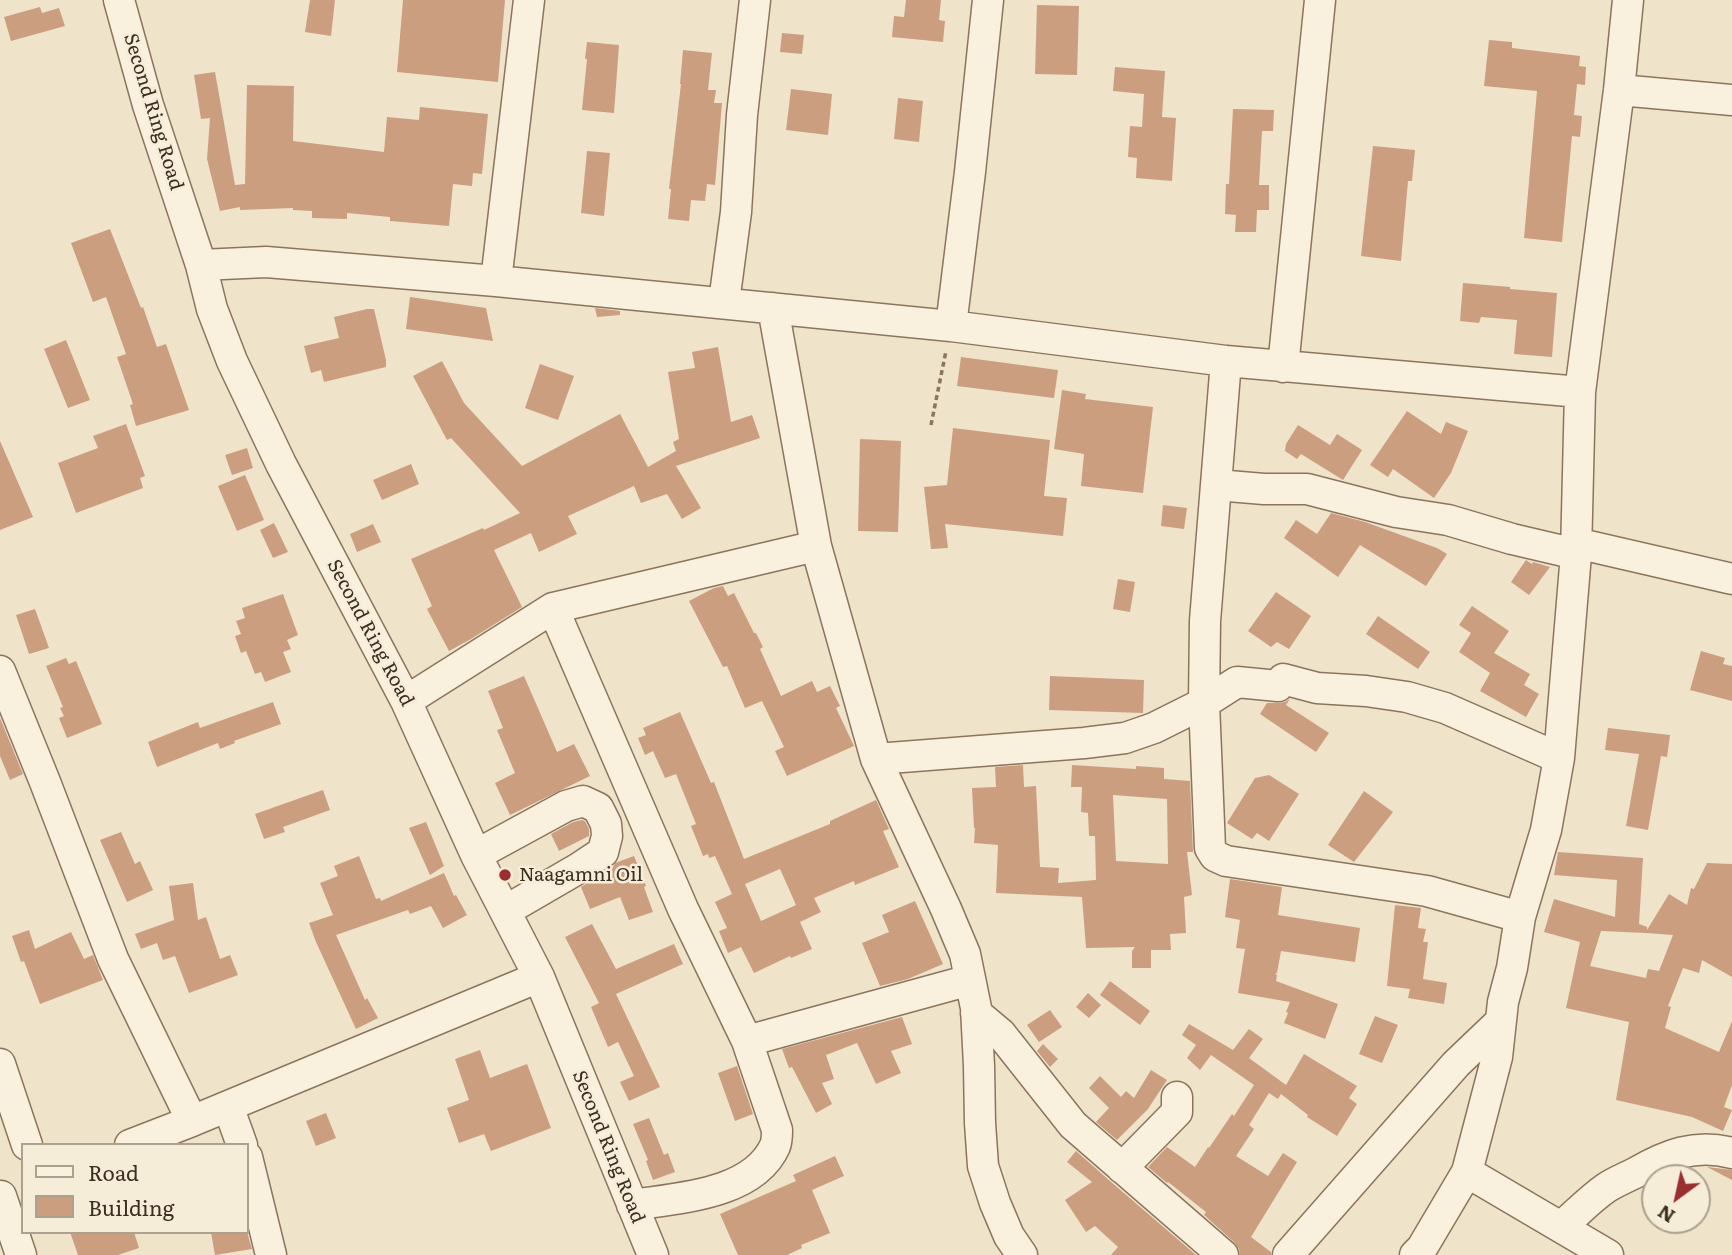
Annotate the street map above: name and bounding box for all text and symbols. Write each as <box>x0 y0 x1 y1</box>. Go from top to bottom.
street label: Second Ring Road <box>118 31 188 193</box>
street label: Second Ring Road <box>322 556 418 710</box>
place label: Naagamni Oil <box>519 864 643 886</box>
marker: Naagamni Oil <box>497 867 513 883</box>
street label: Second Ring Road <box>567 1067 649 1227</box>
legend <box>21 1143 248 1234</box>
text: Road <box>88 1156 139 1187</box>
north arrow <box>1641 1164 1711 1234</box>
text: Building <box>88 1191 174 1222</box>
text: N <box>1651 1199 1680 1231</box>

